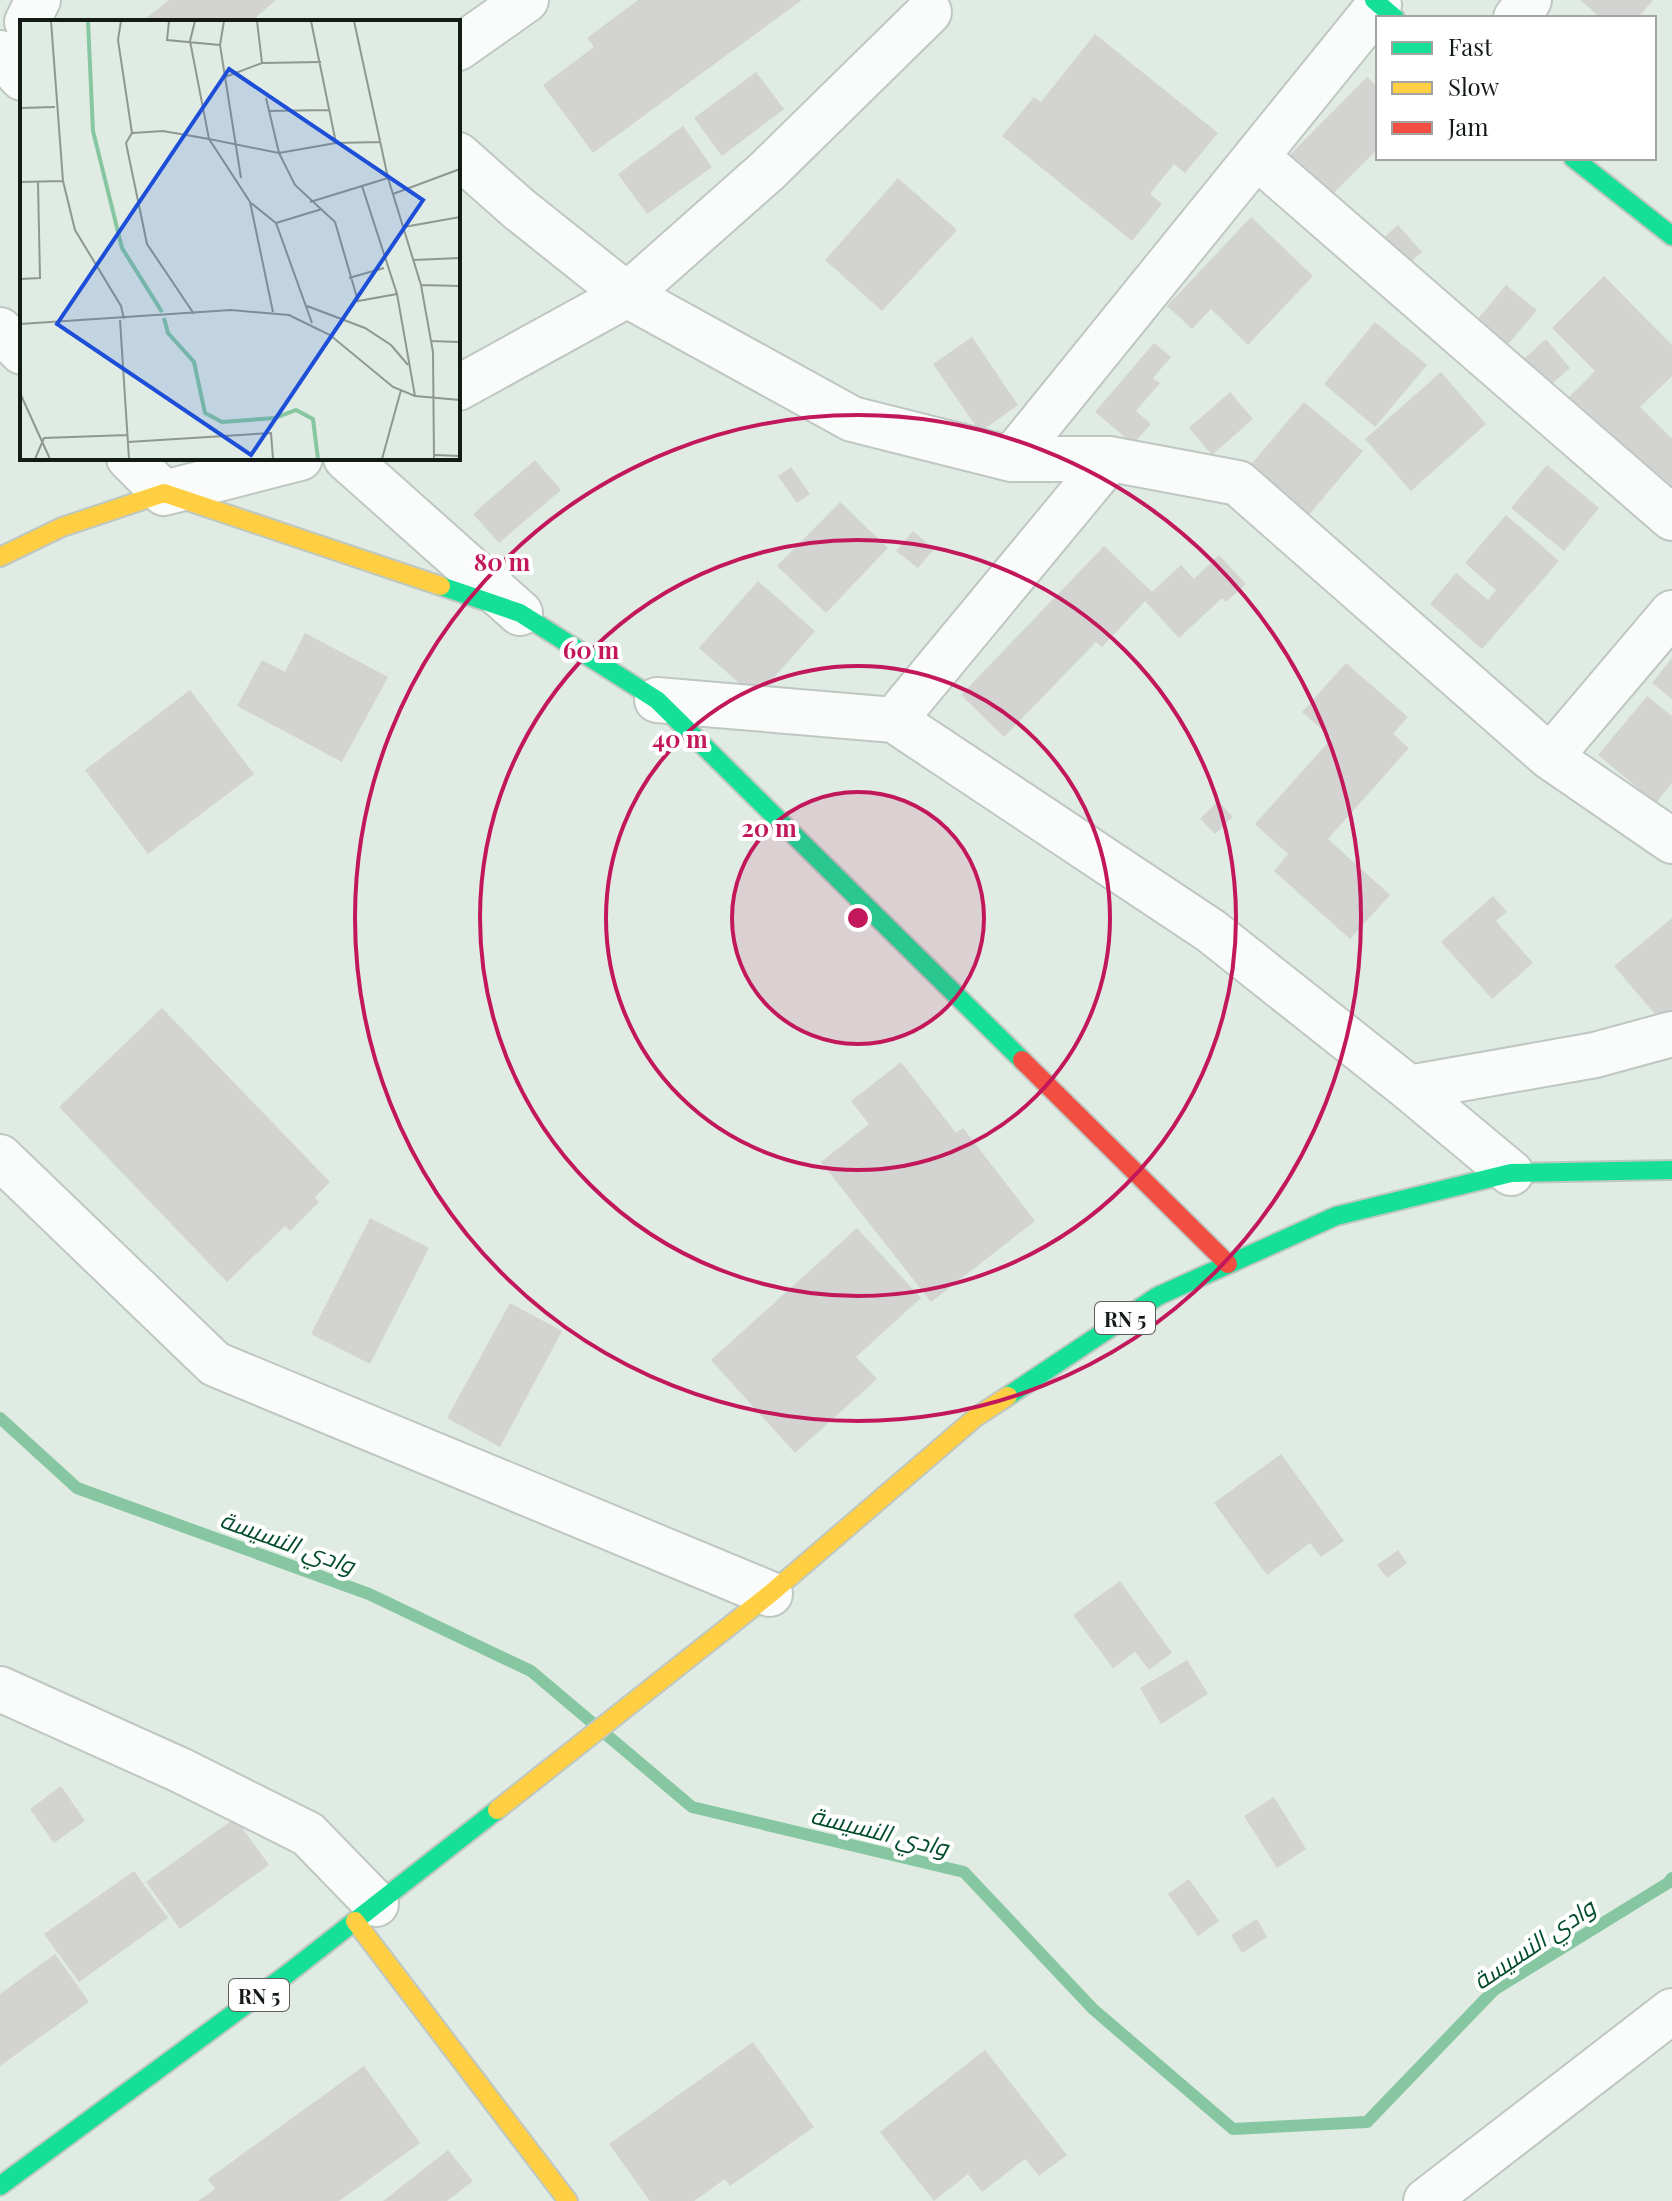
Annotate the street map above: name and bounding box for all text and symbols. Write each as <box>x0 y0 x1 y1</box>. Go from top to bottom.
legend <box>1376 16 1656 160</box>
inset map <box>20 20 460 460</box>
text: Fast <box>1448 30 1493 62</box>
text: Slow <box>1448 70 1500 102</box>
text: Jam <box>1447 110 1489 142</box>
text: 80 m <box>474 545 530 577</box>
text: 60 m <box>563 633 619 665</box>
text: 40 m <box>652 722 708 754</box>
text: 20 m <box>741 811 797 843</box>
centre of rings <box>844 904 872 932</box>
road number: RN 5 <box>1095 1302 1155 1334</box>
water label: وادي النسيسة <box>215 1502 362 1586</box>
water label: وادي النسيسة <box>806 1797 954 1868</box>
water label: وادي النسيسة <box>1466 1889 1605 2000</box>
road number: RN 5 <box>229 1979 289 2011</box>

